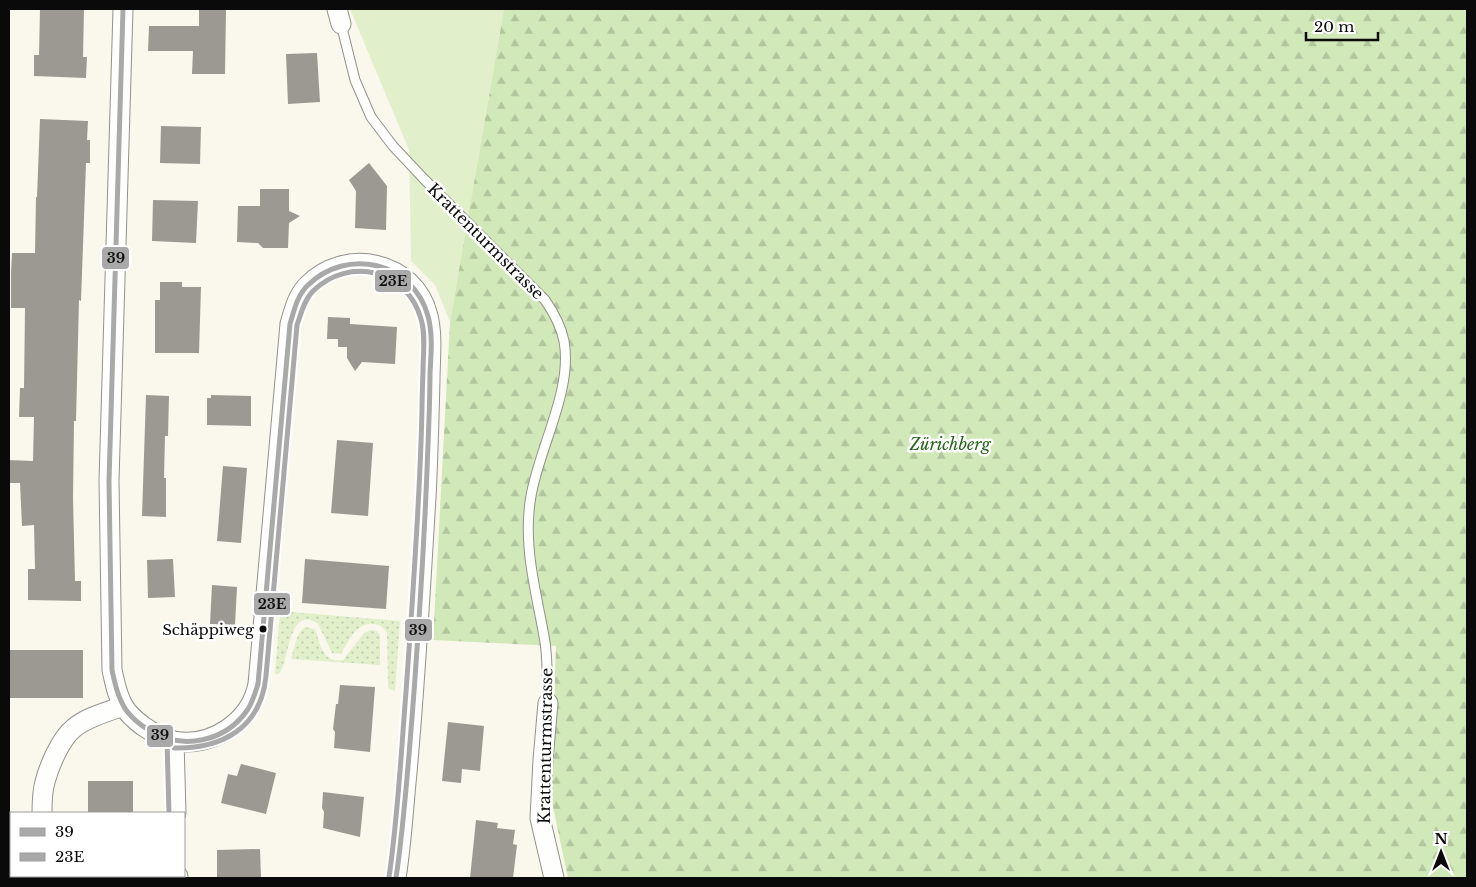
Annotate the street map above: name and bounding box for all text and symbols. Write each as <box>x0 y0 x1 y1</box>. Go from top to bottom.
scale bar <box>1306 10 1378 42</box>
text: 20 m <box>1314 17 1354 36</box>
street label: Krattenturmstrasse <box>424 179 548 303</box>
line badge: 39 <box>101 246 130 270</box>
text: 39 <box>107 249 125 267</box>
line badge: 23E <box>374 269 412 293</box>
text: 23E <box>379 272 408 290</box>
park label: Zürichberg <box>908 434 992 454</box>
line badge: 23E <box>253 592 291 616</box>
text: 23E <box>258 595 287 613</box>
line badge: 39 <box>404 618 433 642</box>
place label: Schäppiweg <box>162 620 255 639</box>
text: 39 <box>409 621 427 639</box>
marker: Schäppiweg <box>258 624 268 634</box>
street label: Krattenturmstrasse <box>534 668 556 824</box>
line badge: 39 <box>146 724 174 748</box>
text: 39 <box>151 726 169 744</box>
legend <box>10 812 185 877</box>
text: 39 <box>55 822 74 841</box>
north arrow <box>1416 827 1466 877</box>
text: N <box>1434 830 1448 848</box>
text: 23E <box>55 847 84 866</box>

